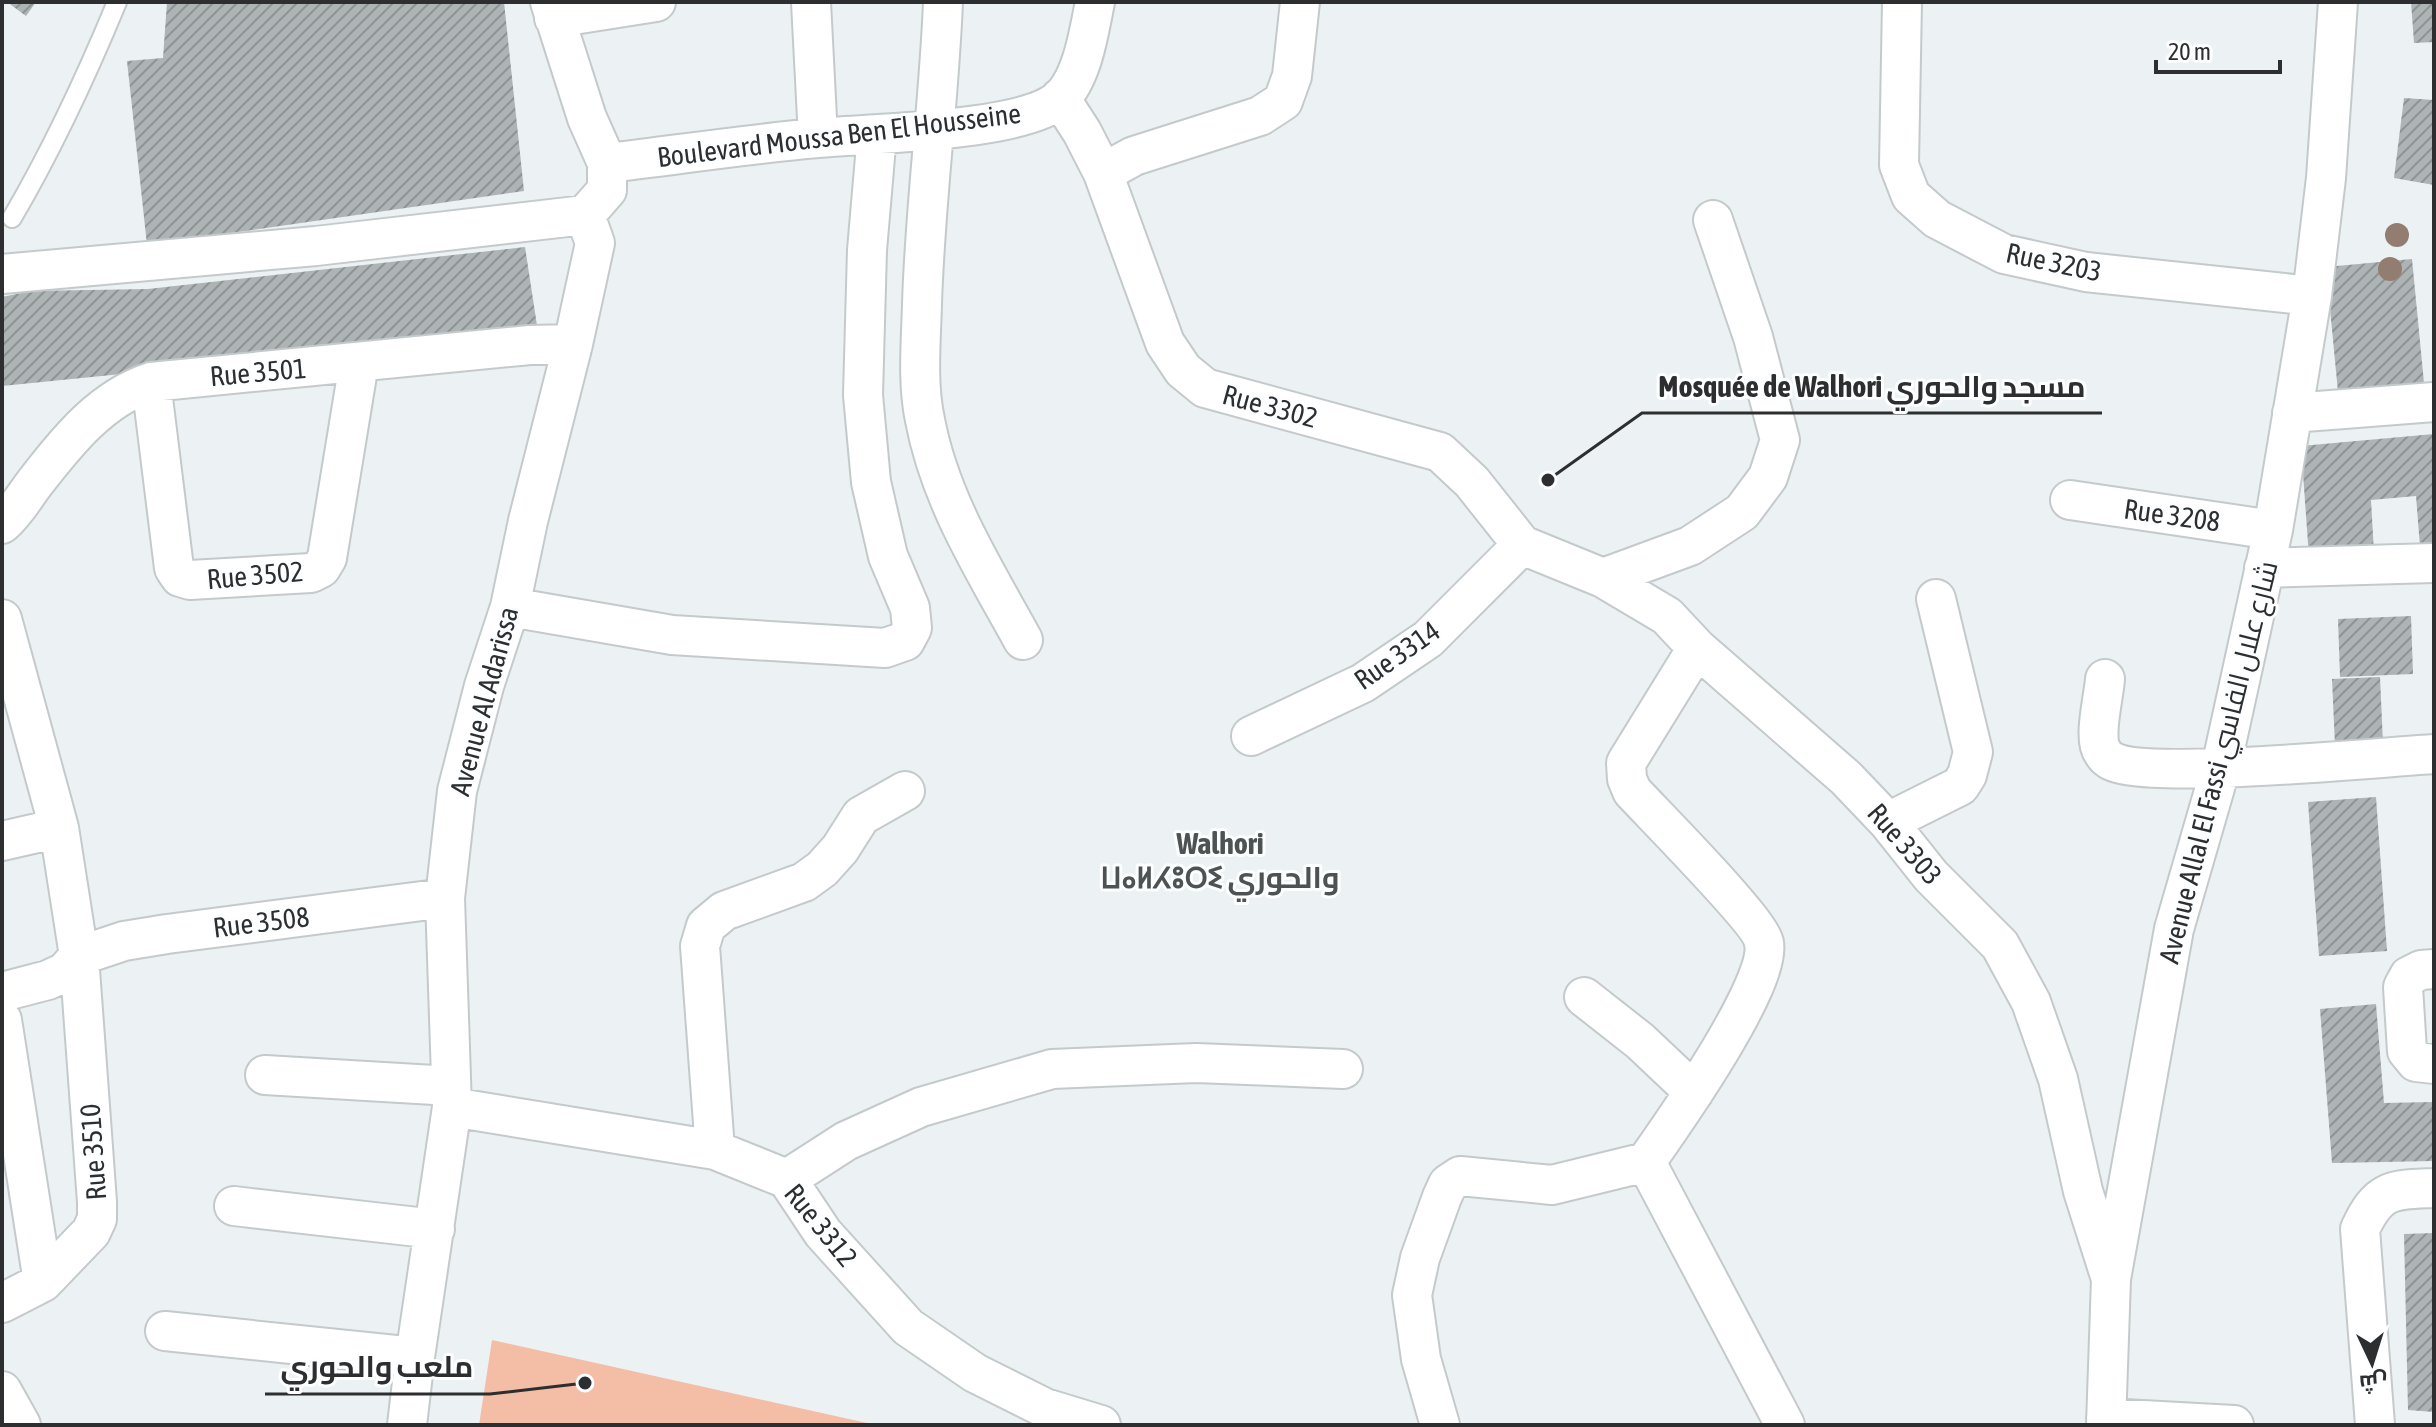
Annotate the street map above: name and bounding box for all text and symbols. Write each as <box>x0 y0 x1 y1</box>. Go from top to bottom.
scale bar <box>2156 24 2280 74</box>
text: 20 m <box>2168 38 2211 65</box>
street label: Boulevard Moussa Ben El Housseine <box>655 97 1023 173</box>
street label: Rue 3203 <box>2003 236 2105 288</box>
street label: Rue 3501 <box>208 352 308 392</box>
callout: Mosquée de Walhori مسجد والحوري <box>1642 359 2102 413</box>
text: Mosquée de Walhori مسجد والحوري <box>1658 369 2086 411</box>
street label: Rue 3302 <box>1219 378 1321 434</box>
street label: Rue 3208 <box>2122 492 2222 538</box>
street label: Rue 3502 <box>205 555 305 595</box>
street label: Avenue Allal El Fassi شارع علال الفاسي <box>2152 557 2288 968</box>
street label: Avenue Al Adarissa <box>443 603 525 799</box>
street label: Rue 3314 <box>1348 614 1446 696</box>
street label: Rue 3303 <box>1861 797 1949 891</box>
district label: Walhori ⵡⴰⵍⵃⵓⵔⵉ والحوري <box>1101 826 1339 902</box>
street label: Rue 3508 <box>211 900 311 944</box>
street label: Rue 3510 <box>74 1103 112 1201</box>
street label: Rue 3312 <box>778 1177 864 1273</box>
north arrow <box>2332 1323 2412 1403</box>
callout: ملعب والحوري <box>265 1340 490 1394</box>
text: ملعب والحوري <box>281 1349 473 1391</box>
text: ش <box>2358 1368 2388 1397</box>

